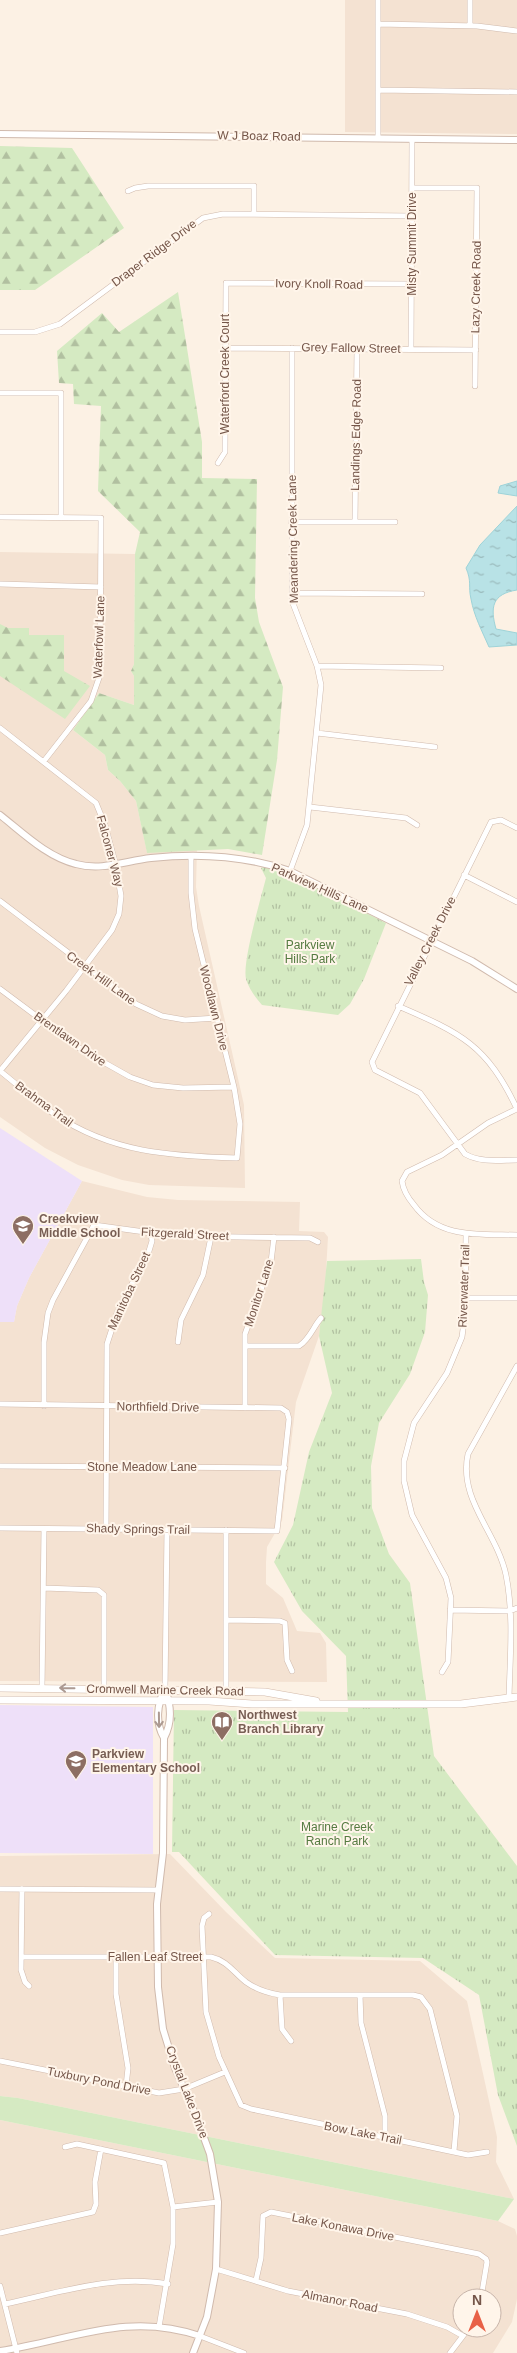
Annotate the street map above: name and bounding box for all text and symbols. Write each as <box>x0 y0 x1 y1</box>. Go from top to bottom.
street label: W J Boaz Road <box>217 128 301 144</box>
street label: Misty Summit Drive <box>405 192 419 296</box>
street label: Draper Ridge Drive <box>109 216 199 289</box>
street label: Lazy Creek Road <box>468 241 484 333</box>
street label: Ivory Knoll Road <box>275 276 363 292</box>
street label: Waterford Creek Court <box>218 313 232 434</box>
street label: Grey Fallow Street <box>301 340 401 356</box>
street label: Landings Edge Road <box>348 379 364 491</box>
street label: Meandering Creek Lane <box>285 474 301 603</box>
street label: Waterfowl Lane <box>91 595 107 679</box>
street label: Falconer Way <box>94 814 126 888</box>
street label: Parkview Hills Lane <box>269 860 371 916</box>
street label: Valley Creek Drive <box>401 894 459 988</box>
park label: Parkview Hills Park <box>285 938 336 966</box>
street label: Creek Hill Lane <box>64 948 139 1008</box>
street label: Woodlawn Drive <box>197 964 231 1052</box>
street label: Brentlawn Drive <box>31 1009 109 1069</box>
street label: Brahma Trail <box>12 1078 76 1130</box>
place label: Creekview Middle School <box>39 1212 120 1240</box>
school or university icon: Creekview Middle School <box>11 1214 35 1245</box>
street label: Fitzgerald Street <box>141 1225 230 1243</box>
street label: Riverwater Trail <box>456 1244 472 1328</box>
street label: Manitoba Street <box>105 1249 154 1332</box>
street label: Monitor Lane <box>242 1257 277 1328</box>
street label: Northfield Drive <box>117 1399 200 1415</box>
street label: Stone Meadow Lane <box>87 1460 197 1474</box>
street label: Shady Springs Trail <box>86 1521 190 1537</box>
street label: Cromwell Marine Creek Road <box>86 1682 244 1698</box>
one-way arrow <box>59 1683 76 1693</box>
place label: Northwest Branch Library <box>238 1708 324 1736</box>
library icon: Northwest Branch Library <box>210 1710 234 1741</box>
one-way arrow <box>154 1712 164 1728</box>
place label: Parkview Elementary School <box>92 1747 200 1775</box>
school or university icon: Parkview Elementary School <box>64 1749 88 1780</box>
park label: Marine Creek Ranch Park <box>301 1820 374 1848</box>
street label: Fallen Leaf Street <box>108 1950 203 1964</box>
street label: Crystal Lake Drive <box>163 2044 211 2141</box>
street label: Tuxbury Pond Drive <box>46 2064 152 2098</box>
street label: Bow Lake Trail <box>323 2119 403 2147</box>
street label: Lake Konawa Drive <box>291 2210 396 2244</box>
street label: Almanor Road <box>301 2287 379 2315</box>
north arrow <box>452 2288 502 2338</box>
text: N <box>472 2292 482 2308</box>

